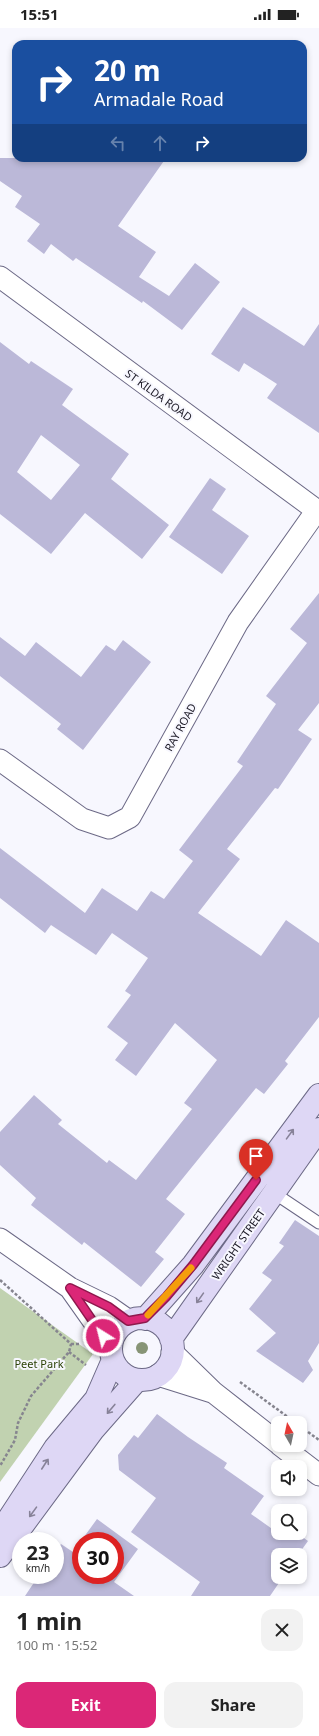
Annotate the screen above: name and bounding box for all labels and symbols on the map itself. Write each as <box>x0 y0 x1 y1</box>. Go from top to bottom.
street label: ST KILDA ROAD <box>123 366 195 424</box>
street label: RAY ROAD <box>161 700 199 754</box>
one-way arrow <box>286 1129 294 1140</box>
pin <box>239 1139 273 1180</box>
street label: WRIGHT STREET <box>208 1206 268 1282</box>
one-way arrow <box>195 1293 204 1304</box>
position arrow <box>82 1315 124 1357</box>
park label: Peet Park <box>14 1356 64 1371</box>
one-way arrow <box>107 1403 116 1414</box>
north arrow <box>271 1416 307 1452</box>
one-way arrow <box>41 1459 49 1470</box>
one-way arrow <box>28 1506 37 1517</box>
speed limit sign: 30 <box>72 1532 124 1584</box>

